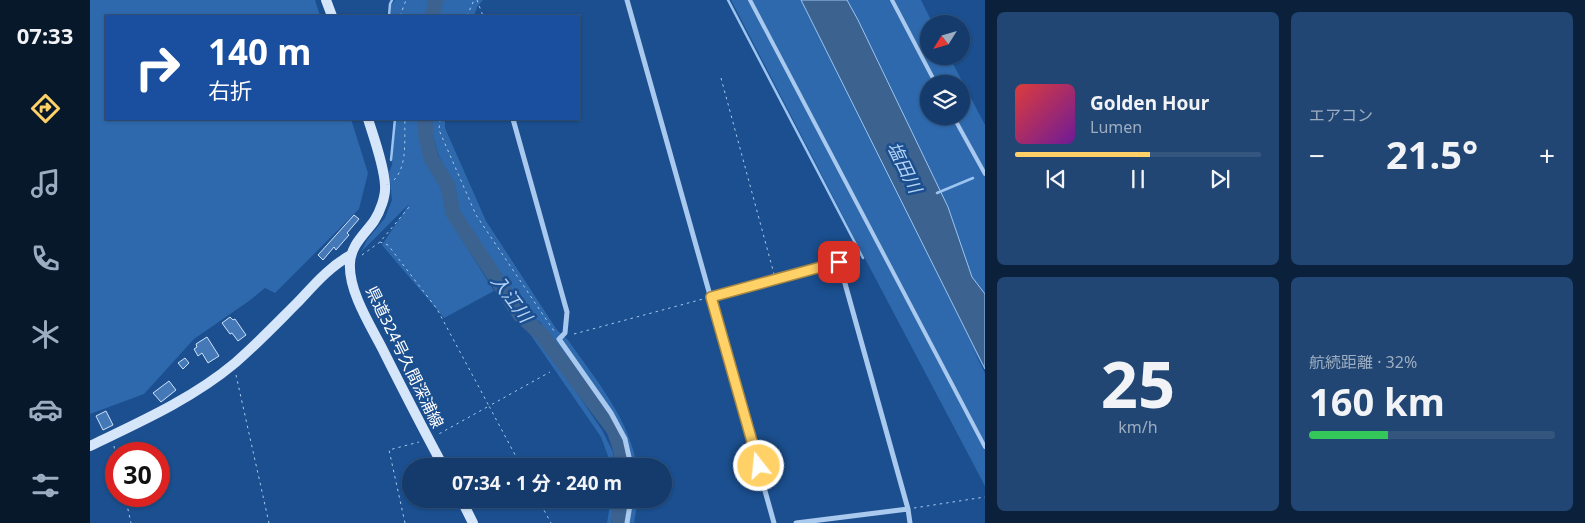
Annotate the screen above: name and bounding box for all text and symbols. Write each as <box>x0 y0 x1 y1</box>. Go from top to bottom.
north arrow <box>920 15 970 65</box>
map controls <box>920 15 970 125</box>
text: 07:33 <box>17 20 73 50</box>
text: 140 m <box>208 28 311 75</box>
icon: right <box>125 35 190 100</box>
text: 右折 <box>208 75 252 105</box>
button: layers <box>920 75 970 125</box>
text: Golden Hour <box>1090 90 1209 116</box>
icon: directions <box>28 91 63 126</box>
text: エアコン <box>1309 104 1373 126</box>
text: Lumen <box>1090 116 1142 138</box>
text: 21.5° <box>1386 128 1478 180</box>
text: − <box>1309 136 1325 174</box>
text: + <box>1539 136 1555 174</box>
water label: 塩田川 <box>882 137 928 198</box>
icon: previous <box>1042 165 1070 193</box>
icon: pause <box>1124 165 1152 193</box>
icon: next <box>1206 165 1234 193</box>
icon: music <box>28 166 63 201</box>
icon: phone <box>28 241 63 276</box>
pin <box>818 241 860 283</box>
icon: arrive <box>825 248 853 276</box>
water label: 入江川 <box>486 269 539 328</box>
street label: 県道324号久間深浦線 <box>361 282 449 432</box>
icon: climate <box>28 317 63 352</box>
text: 25 <box>1101 339 1175 427</box>
text: 航続距離 · 32% <box>1309 351 1417 373</box>
text: 160 km <box>1309 375 1445 427</box>
icon: car <box>28 392 63 427</box>
text: km/h <box>1118 416 1158 438</box>
position arrow <box>732 439 784 491</box>
speed limit sign: 30 <box>105 442 170 507</box>
icon: filters <box>28 468 63 503</box>
text: 07:34 · 1 分 · 240 m <box>452 470 622 496</box>

